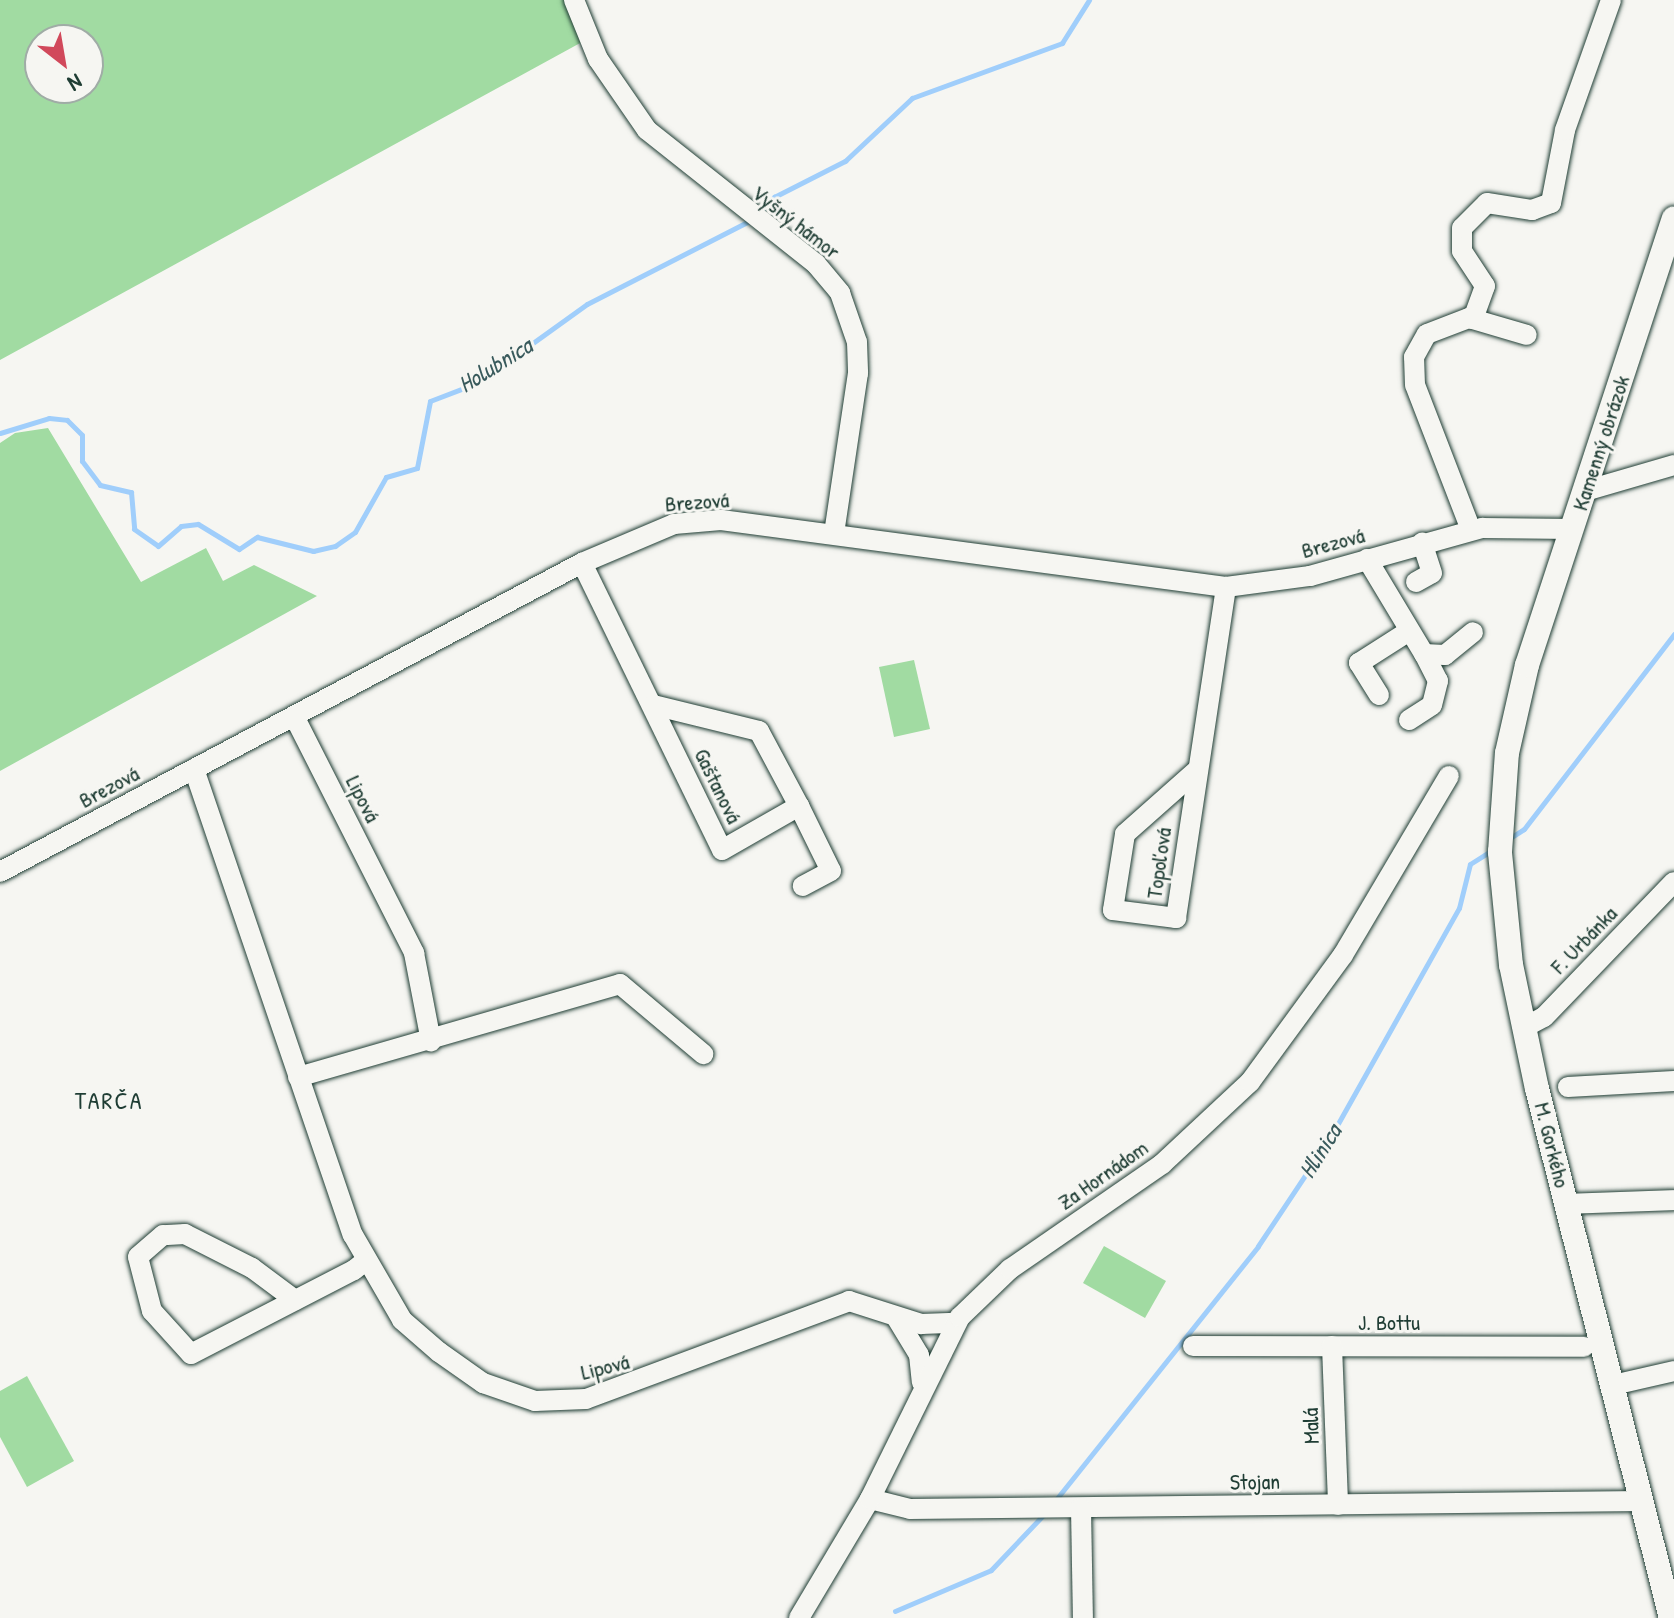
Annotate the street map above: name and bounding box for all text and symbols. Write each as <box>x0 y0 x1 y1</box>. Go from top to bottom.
north arrow <box>24 24 104 104</box>
text: N <box>63 67 88 99</box>
street label: Vyšný hámor <box>747 179 845 265</box>
water label: Holubnica <box>453 331 537 399</box>
street label: Kamenný obrázok <box>1567 372 1635 514</box>
street label: Brezová <box>664 487 730 517</box>
street label: Brezová <box>1299 522 1367 564</box>
street label: Gaštanová <box>689 744 747 828</box>
street label: Brezová <box>75 760 143 814</box>
street label: Lipová <box>340 771 386 827</box>
street label: Topoľová <box>1141 826 1177 900</box>
street label: F. Urbánka <box>1545 901 1623 979</box>
district label: TARČA <box>75 1087 143 1115</box>
street label: M. Gorkého <box>1529 1100 1575 1190</box>
water label: Hlinica <box>1292 1119 1348 1183</box>
street label: Za Hornádom <box>1053 1135 1153 1215</box>
street label: J. Bottu <box>1358 1310 1420 1336</box>
street label: Lipová <box>578 1348 632 1386</box>
street label: Malá <box>1297 1407 1325 1445</box>
street label: Stojan <box>1230 1468 1280 1496</box>

